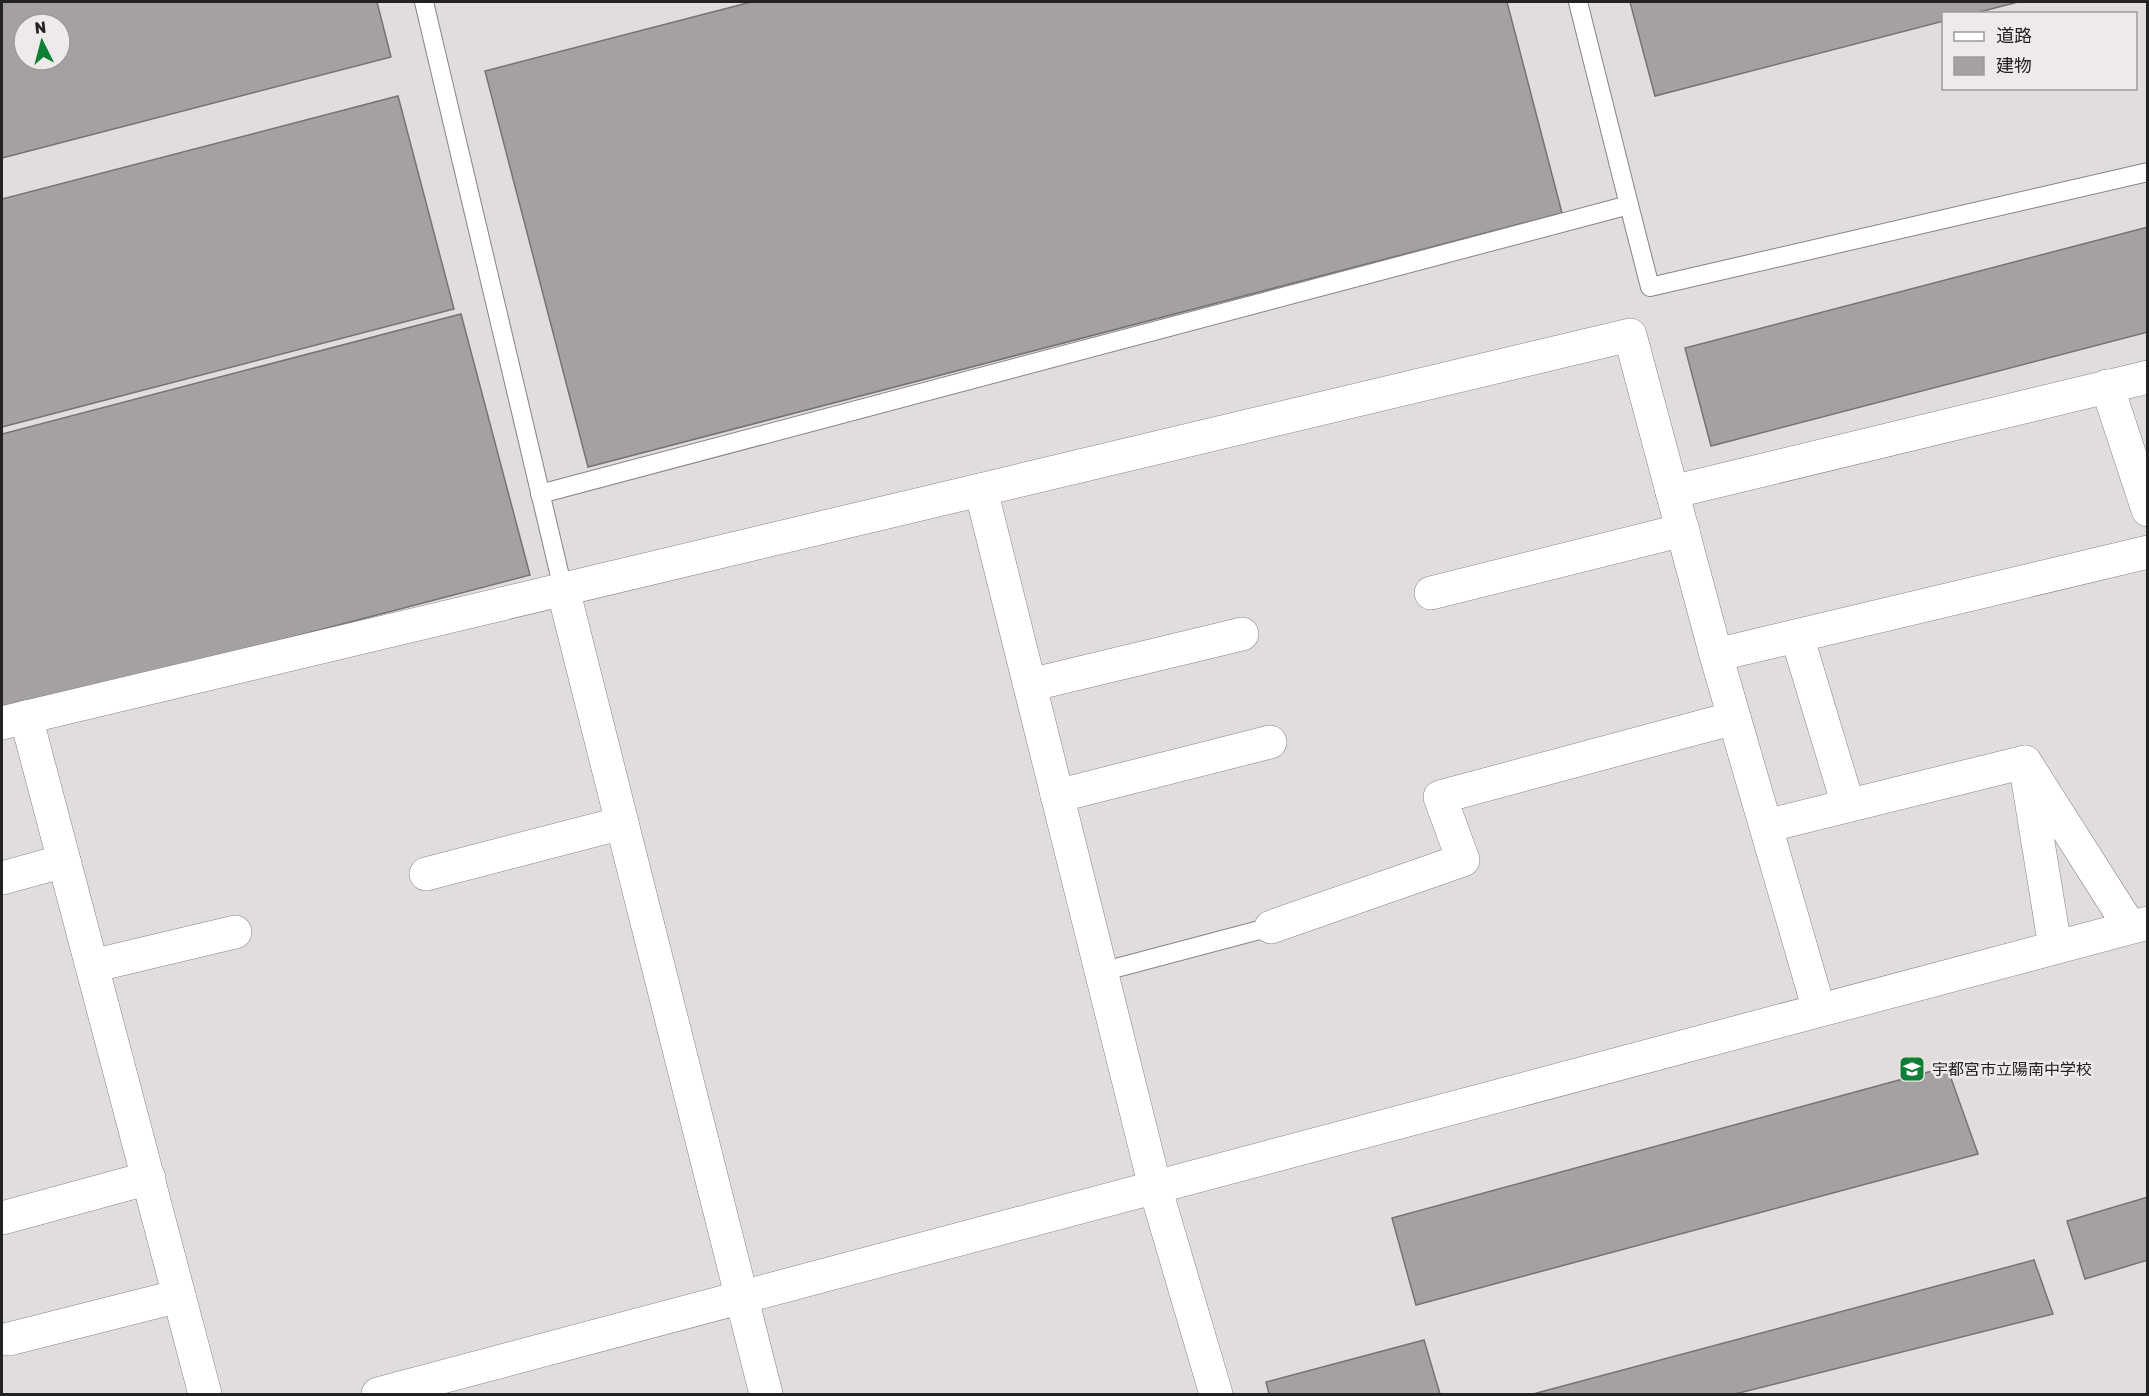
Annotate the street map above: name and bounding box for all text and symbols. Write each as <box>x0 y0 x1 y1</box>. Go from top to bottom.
north arrow <box>12 12 72 72</box>
legend <box>1942 12 2137 90</box>
text: N <box>34 18 47 38</box>
text: 道路 <box>1996 25 2032 47</box>
text: 建物 <box>1996 55 2032 77</box>
school or university icon: 宇都宮市立陽南中学校 <box>1897 1054 1927 1084</box>
place label: 宇都宮市立陽南中学校 <box>1932 1060 2092 1079</box>

